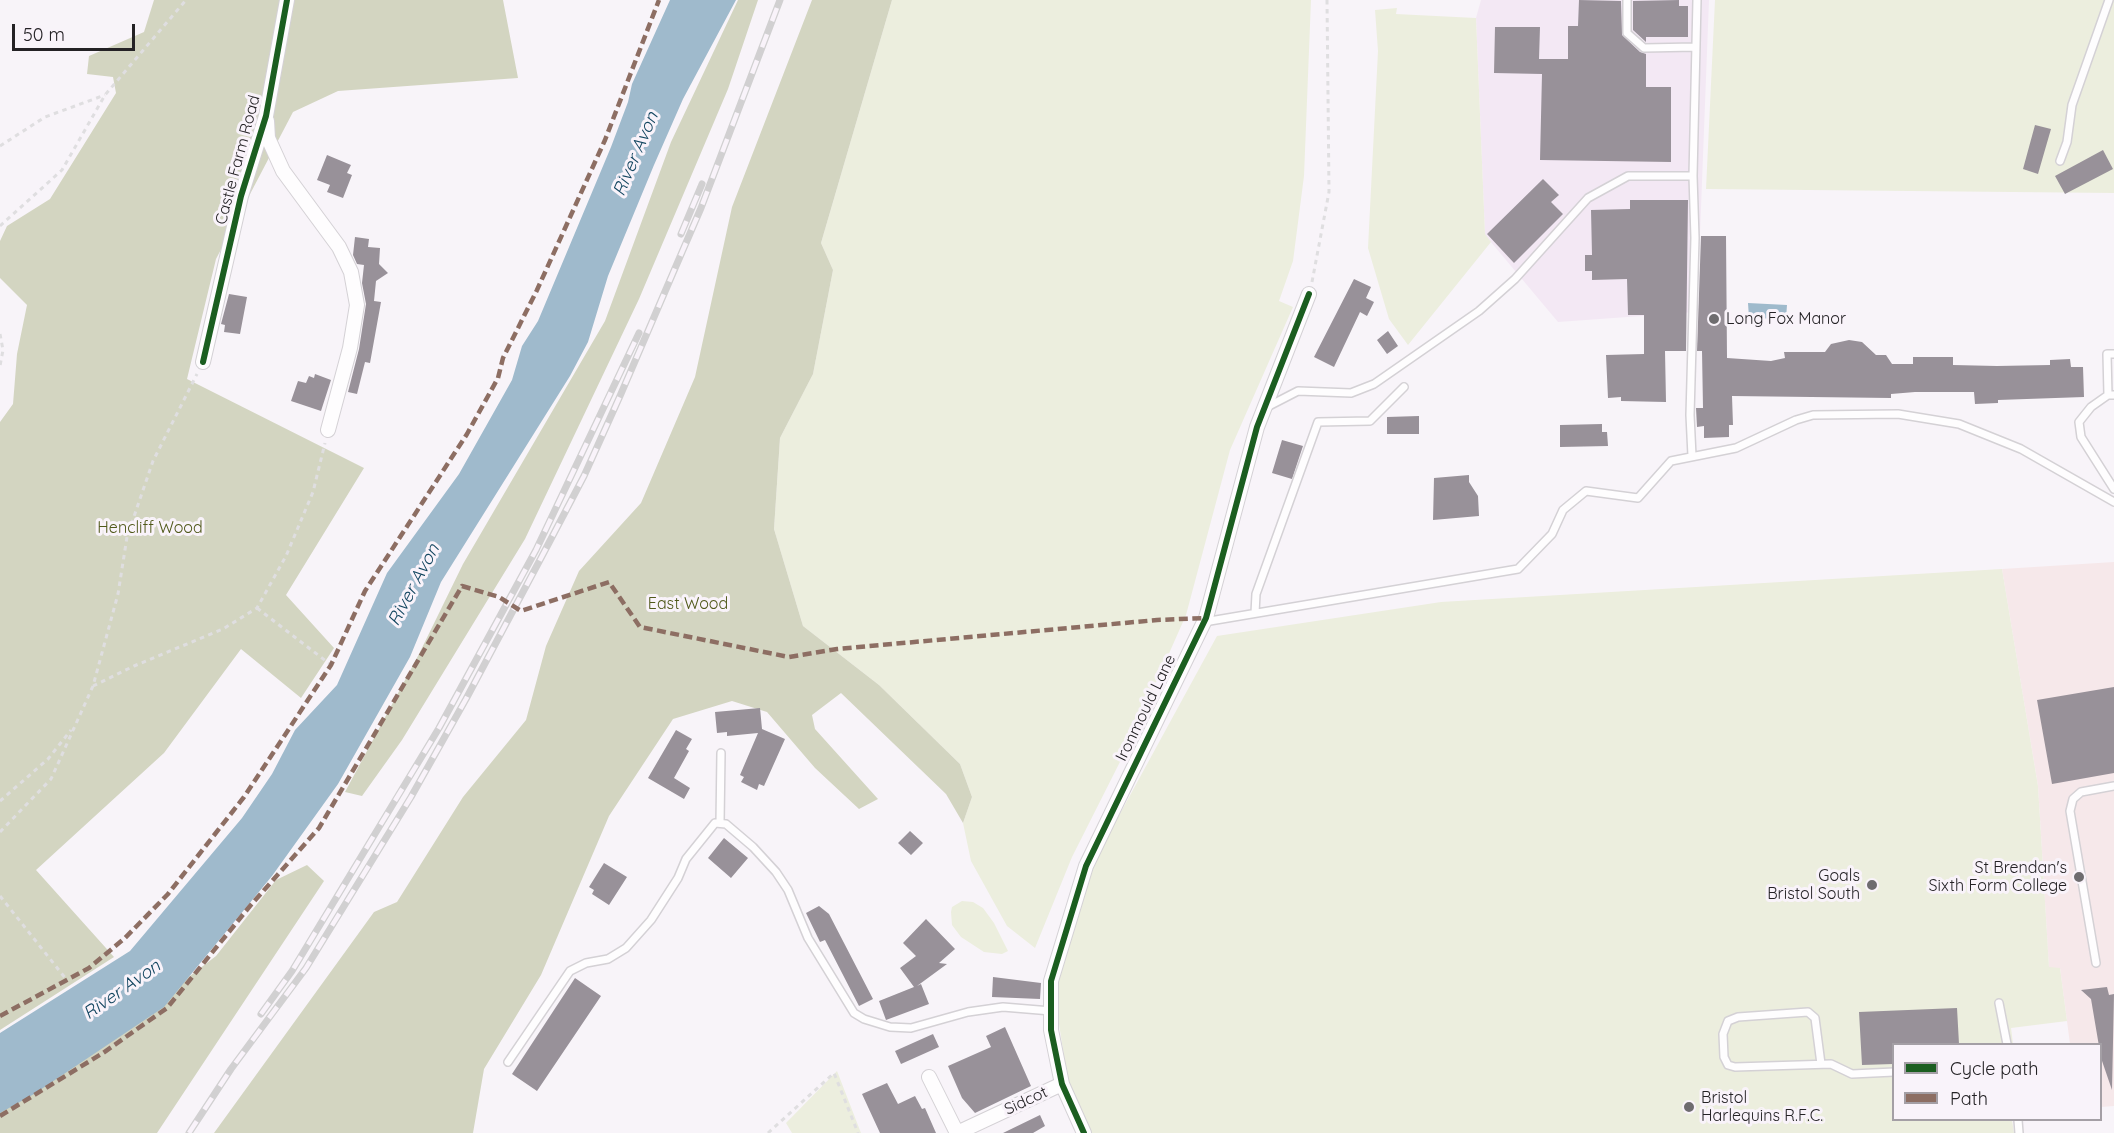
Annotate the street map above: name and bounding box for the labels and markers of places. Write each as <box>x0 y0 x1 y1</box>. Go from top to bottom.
place label: Long Fox Manor <box>1726 309 1846 329</box>
marker: Long Fox Manor <box>1707 312 1721 326</box>
place label: St Brendan's Sixth Form College <box>1929 858 2067 896</box>
place label: Goals Bristol South <box>1767 866 1860 904</box>
marker: St Brendan's Sixth Form College <box>2072 870 2086 884</box>
marker: Goals Bristol South <box>1865 878 1879 892</box>
place label: Bristol Harlequins R.F.C. <box>1701 1088 1823 1126</box>
marker: Bristol Harlequins R.F.C. <box>1682 1100 1696 1114</box>

